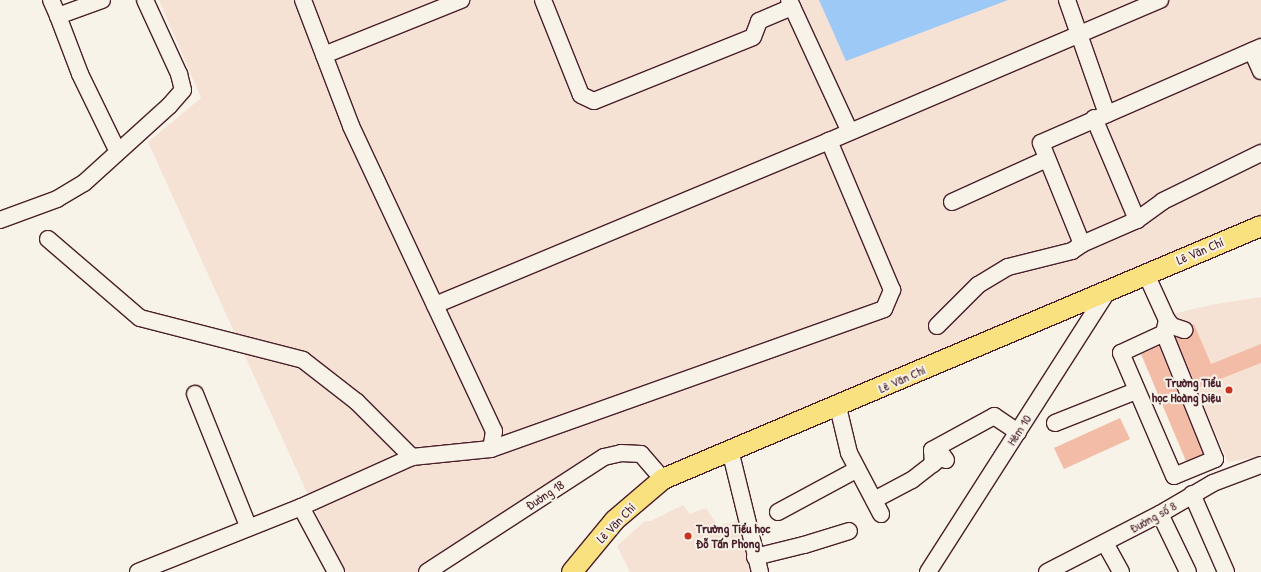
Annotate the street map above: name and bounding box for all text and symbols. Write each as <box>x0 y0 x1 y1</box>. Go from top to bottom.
street label: Lê Văn Chí <box>1174 234 1226 268</box>
street label: Lê Văn Chí <box>876 362 928 396</box>
place label: Trường Tiểu học Hoàng Diệu <box>1152 375 1221 406</box>
marker: Trường Tiểu học Hoàng Diệu <box>1224 385 1234 395</box>
street label: Hẻm 10 <box>1003 412 1035 448</box>
street label: Đường 18 <box>523 477 567 513</box>
street label: Đường số 8 <box>1127 498 1179 536</box>
street label: Lê Văn Chí <box>593 500 639 546</box>
place label: Trường Tiểu học Đỗ Tấn Phong <box>696 521 770 552</box>
marker: Trường Tiểu học Đỗ Tấn Phong <box>683 531 693 541</box>

